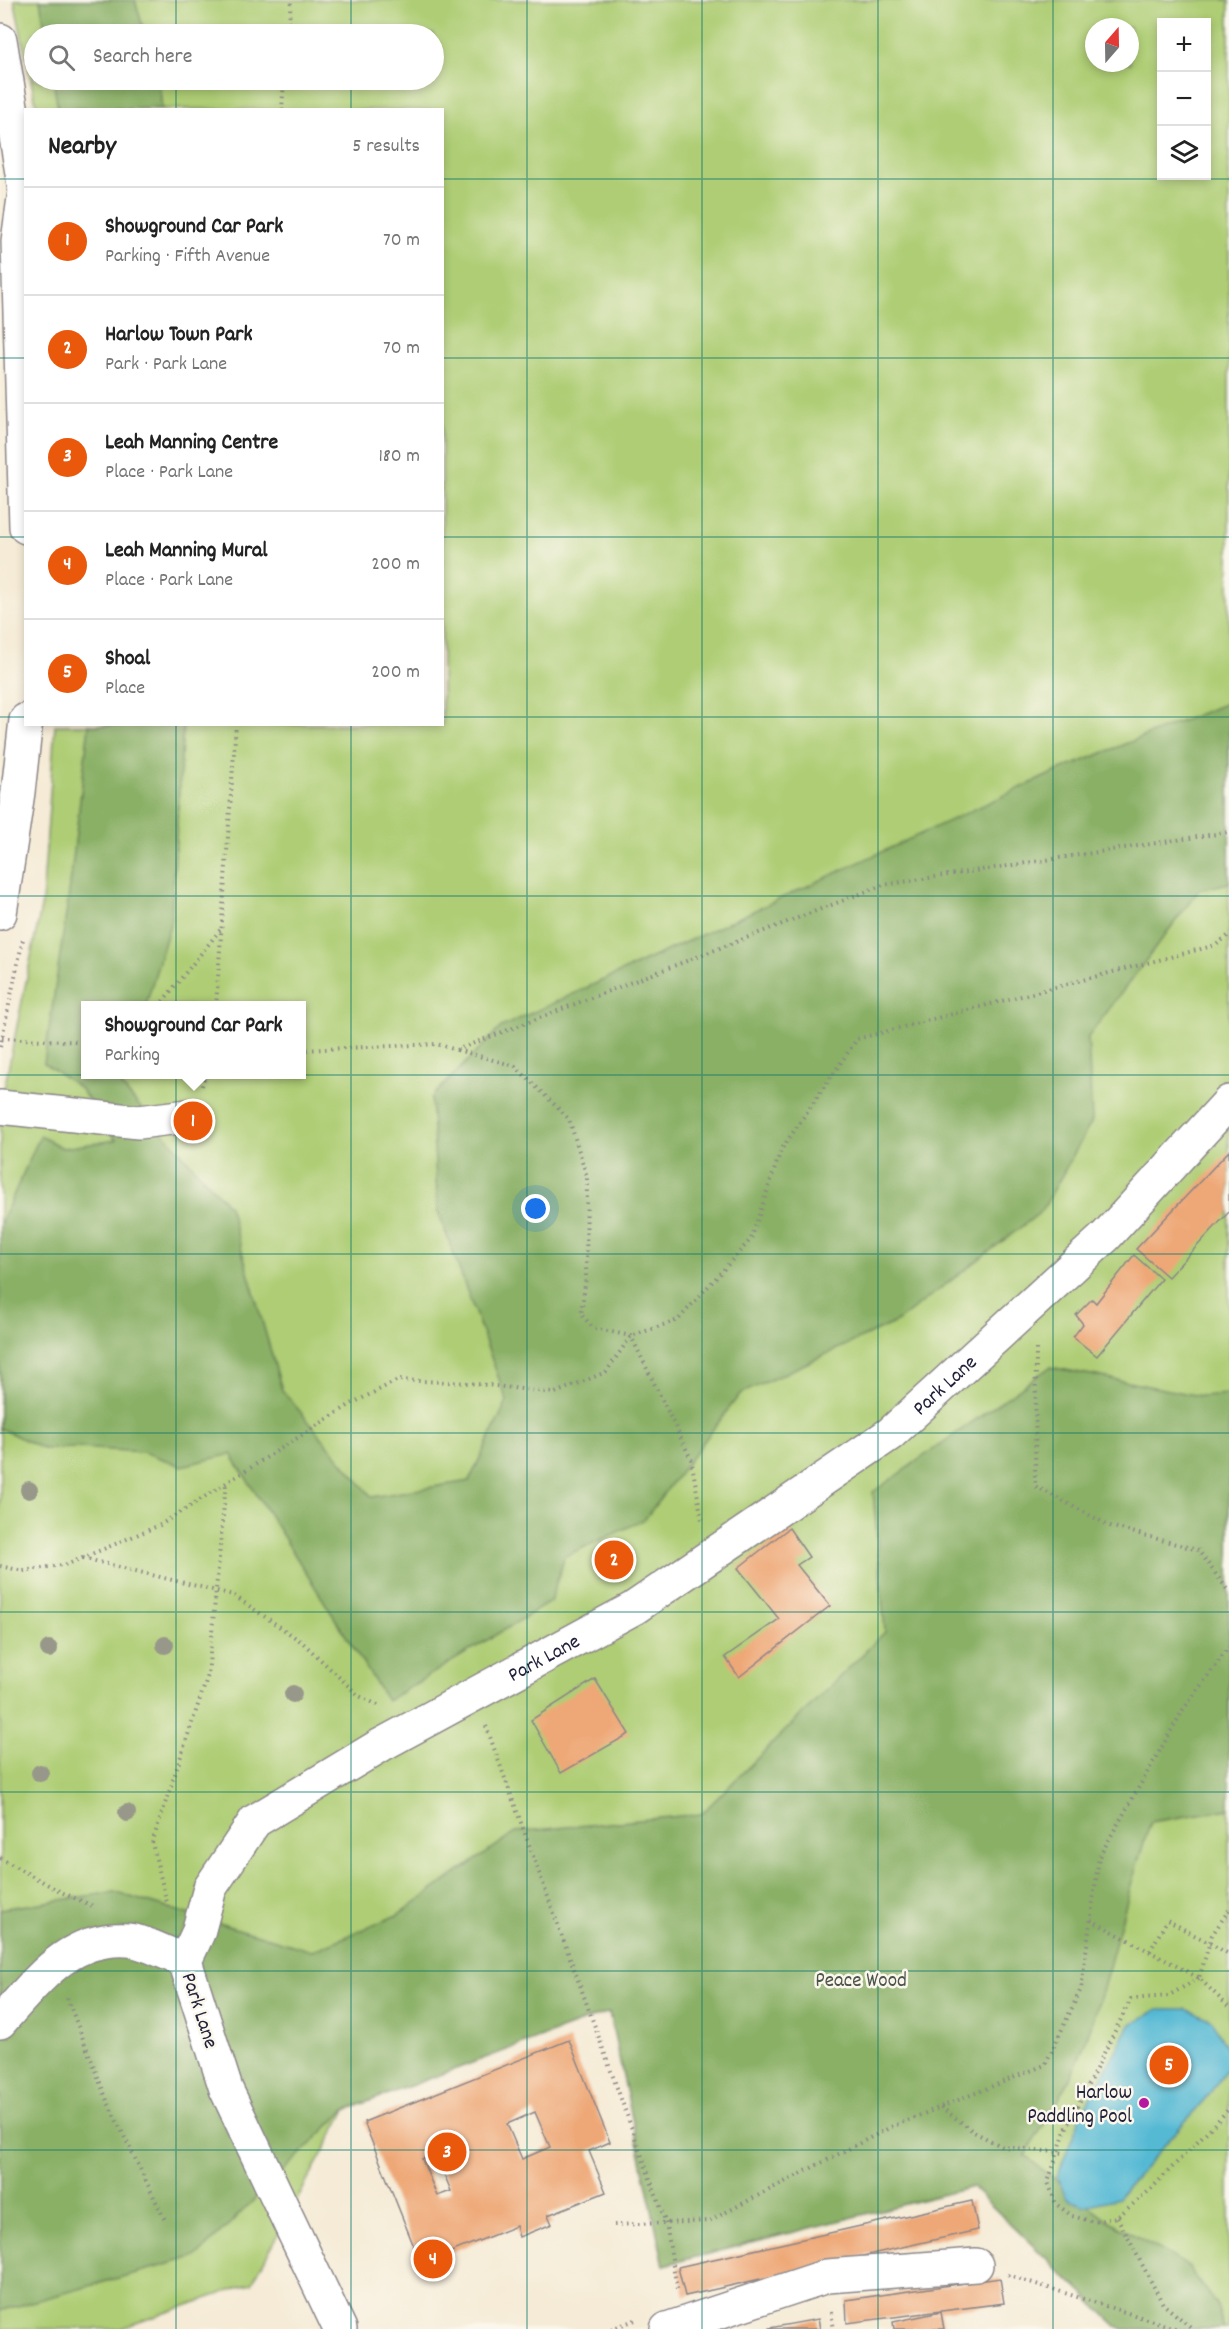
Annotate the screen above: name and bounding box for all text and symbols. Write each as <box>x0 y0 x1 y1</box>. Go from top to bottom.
north arrow <box>1085 18 1139 72</box>
map controls <box>1157 18 1211 180</box>
button: + <box>1157 18 1211 72</box>
search box <box>24 24 444 90</box>
icon: search <box>45 41 78 74</box>
text: Search here <box>93 42 192 73</box>
button: − <box>1157 72 1211 126</box>
button: layers <box>1157 126 1211 180</box>
text: Nearby <box>48 129 116 166</box>
text: 5 results <box>352 133 420 161</box>
text: Showground Car Park <box>105 212 283 243</box>
text: 1 <box>65 227 70 255</box>
text: 70 m <box>383 227 420 255</box>
text: Parking · Fifth Avenue <box>105 243 270 271</box>
text: Harlow Town Park <box>105 320 252 351</box>
text: 2 <box>63 335 72 363</box>
text: 70 m <box>383 335 420 363</box>
text: Park · Park Lane <box>105 351 227 379</box>
text: Leah Manning Centre <box>105 428 278 459</box>
text: 3 <box>63 443 72 471</box>
text: 180 m <box>378 443 420 471</box>
text: Place · Park Lane <box>105 459 233 487</box>
text: Leah Manning Mural <box>105 536 268 567</box>
text: 4 <box>63 551 72 579</box>
text: 200 m <box>371 551 420 579</box>
text: Place · Park Lane <box>105 567 233 595</box>
text: Shoal <box>105 644 150 675</box>
text: 5 <box>63 659 72 687</box>
text: 200 m <box>371 659 420 687</box>
text: Place <box>105 675 145 703</box>
popup <box>81 1001 306 1079</box>
text: Showground Car Park <box>104 1011 283 1042</box>
text: Parking <box>104 1042 160 1070</box>
pin: 1 <box>174 1098 212 1144</box>
your location <box>521 1194 550 1223</box>
street label: Park Lane <box>907 1349 985 1424</box>
pin: 2 <box>594 1538 634 1582</box>
street label: Park Lane <box>503 1628 586 1692</box>
park label: Peace Wood <box>815 1967 907 1997</box>
street label: Park Lane <box>172 1969 224 2053</box>
pin: 5 <box>1150 2042 1188 2088</box>
place label: Harlow Paddling Pool <box>1027 2079 1132 2133</box>
marker: Harlow Paddling Pool <box>1137 2096 1151 2110</box>
pin: 3 <box>428 2130 466 2174</box>
pin: 4 <box>414 2236 452 2282</box>

